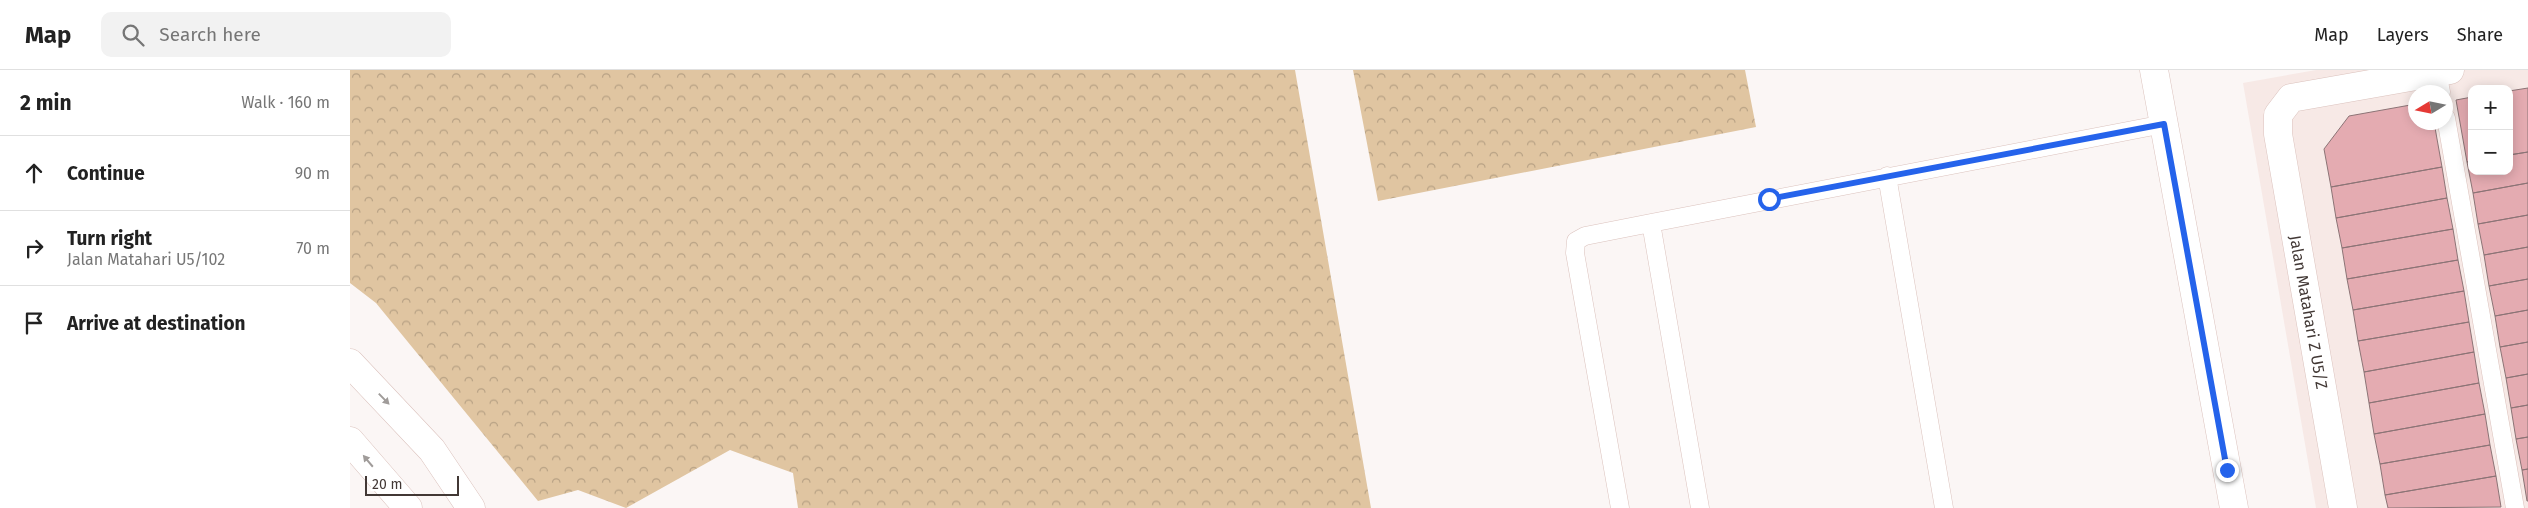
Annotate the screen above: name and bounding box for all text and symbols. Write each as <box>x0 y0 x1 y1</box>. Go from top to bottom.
search box <box>101 12 451 57</box>
text: Map <box>25 21 71 49</box>
icon: search <box>119 21 147 49</box>
text: Search here <box>159 23 261 46</box>
text: Map <box>2314 24 2349 46</box>
text: Layers <box>2377 24 2429 46</box>
text: Share <box>2457 24 2503 46</box>
north arrow <box>2408 85 2453 130</box>
map controls <box>2468 85 2513 175</box>
button: + <box>2468 85 2513 130</box>
text: 2 min <box>20 90 72 116</box>
text: Walk · 160 m <box>241 93 330 112</box>
button: − <box>2468 130 2513 175</box>
icon: ahead <box>20 159 48 187</box>
text: Continue <box>67 162 145 185</box>
text: 90 m <box>295 164 330 183</box>
route start <box>1758 188 1781 211</box>
text: Turn right <box>67 227 152 250</box>
icon: right <box>20 234 48 262</box>
street label: Jalan Matahari Z U5/Z <box>2286 234 2331 391</box>
text: 70 m <box>296 239 330 258</box>
text: Jalan Matahari U5/102 <box>67 250 225 269</box>
icon: arrive <box>20 309 48 337</box>
text: Arrive at destination <box>67 312 246 335</box>
one-way arrow <box>378 392 390 404</box>
one-way arrow <box>362 455 374 467</box>
route end <box>2216 459 2239 482</box>
scale bar <box>365 473 459 496</box>
text: 20 m <box>372 476 402 493</box>

